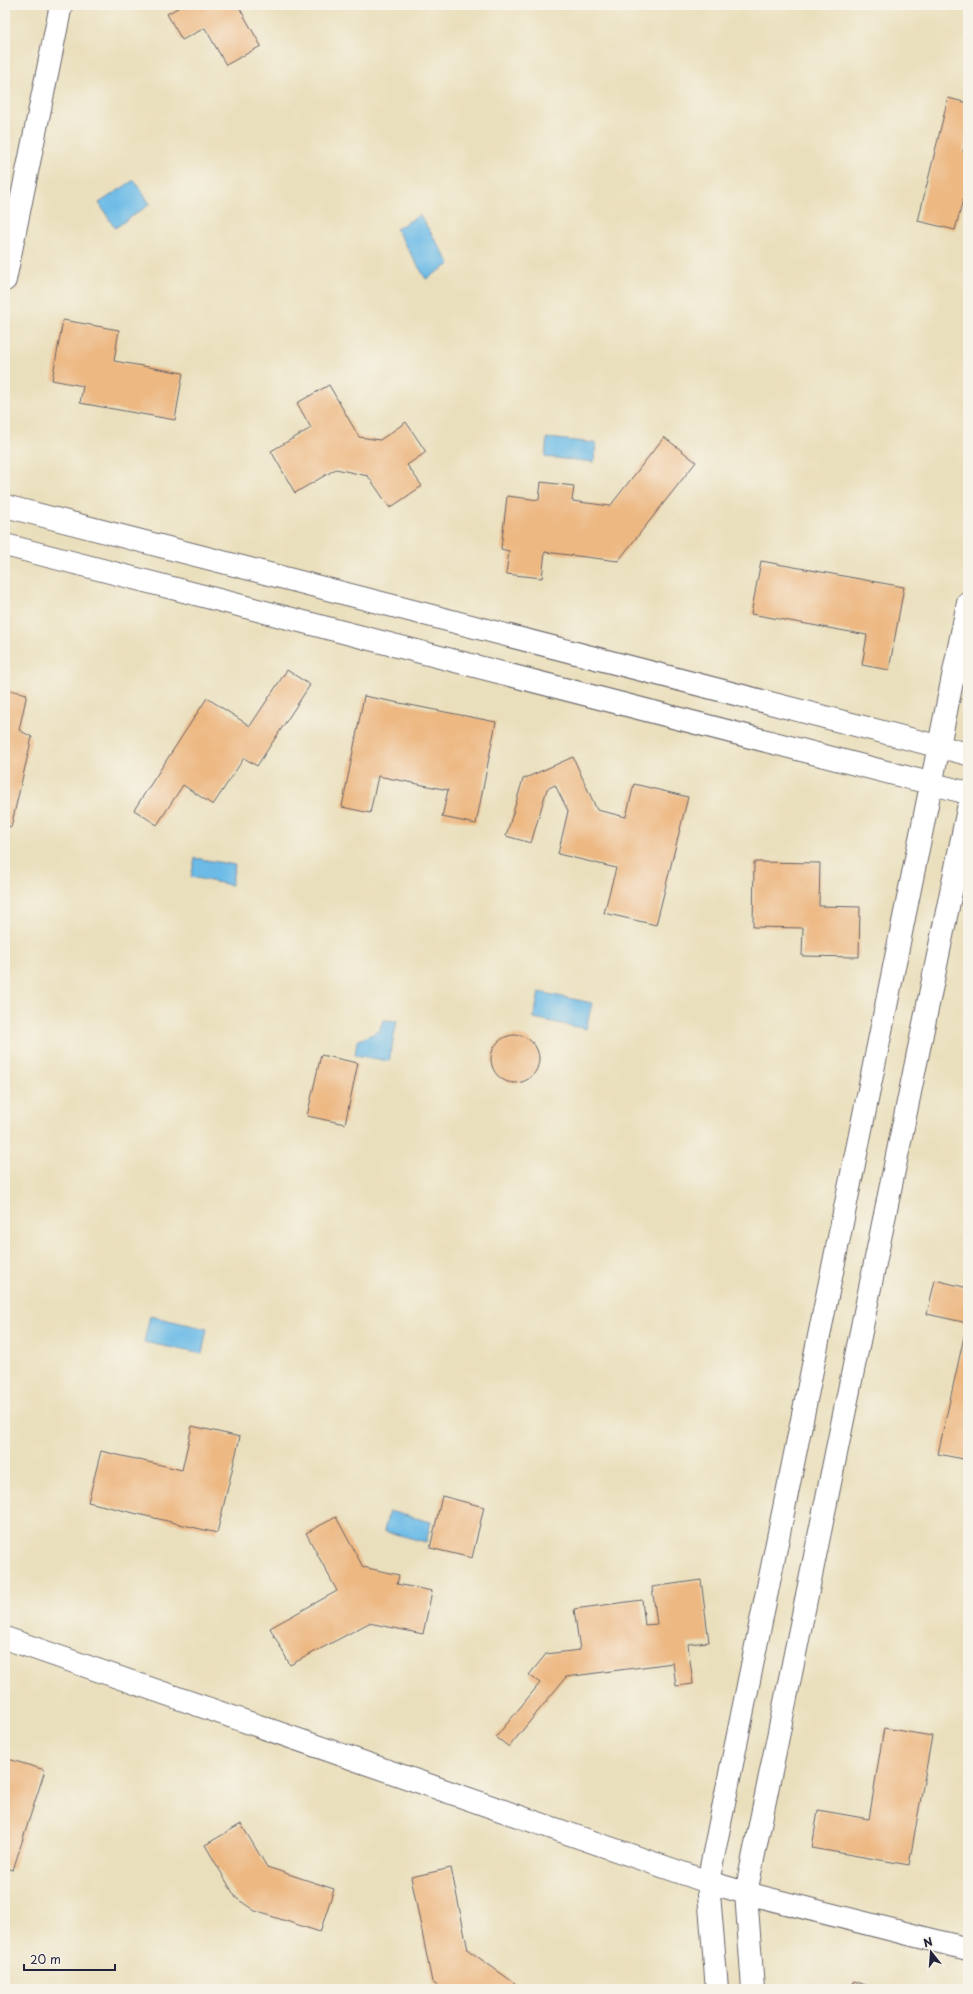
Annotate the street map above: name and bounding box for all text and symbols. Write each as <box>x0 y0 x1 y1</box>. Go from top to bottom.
north arrow <box>911 1932 951 1972</box>
text: N <box>921 1932 935 1951</box>
scale bar <box>24 1946 115 1972</box>
text: 20 m <box>30 1950 61 1968</box>

